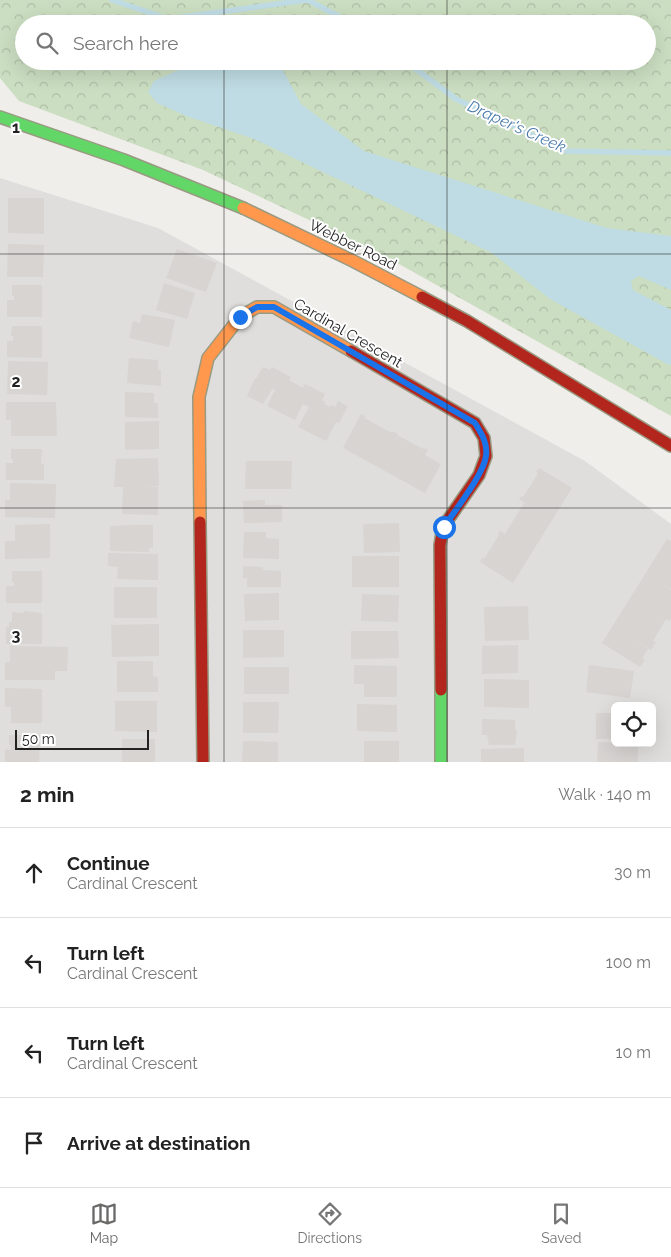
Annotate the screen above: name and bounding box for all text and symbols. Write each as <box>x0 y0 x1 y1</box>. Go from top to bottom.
search box <box>15 15 656 70</box>
icon: search <box>33 29 61 57</box>
text: Search here <box>73 32 179 54</box>
water label: Draper's Creek <box>465 96 569 157</box>
text: 1 <box>12 118 20 137</box>
street label: Webber Road <box>306 216 400 274</box>
street label: Cardinal Crescent <box>290 295 406 371</box>
route end <box>229 306 252 329</box>
text: 2 <box>11 372 21 391</box>
route start <box>433 516 456 539</box>
text: 3 <box>12 626 21 645</box>
map controls <box>611 702 656 747</box>
button: locate <box>611 702 656 747</box>
scale bar <box>15 727 149 750</box>
text: 50 m <box>22 731 55 747</box>
text: 2 min <box>20 782 74 807</box>
text: Walk · 140 m <box>558 785 651 804</box>
text: Continue <box>67 852 150 874</box>
icon: ahead <box>20 859 48 887</box>
text: 30 m <box>614 863 651 882</box>
text: Cardinal Crescent <box>67 874 198 893</box>
text: Turn left <box>67 942 144 964</box>
icon: left <box>20 949 48 977</box>
text: 100 m <box>606 953 651 972</box>
text: Cardinal Crescent <box>67 964 198 983</box>
text: Turn left <box>67 1032 144 1054</box>
icon: left <box>20 1039 48 1067</box>
text: 10 m <box>616 1043 651 1062</box>
text: Cardinal Crescent <box>67 1054 198 1073</box>
icon: arrive <box>20 1129 48 1157</box>
text: Arrive at destination <box>67 1132 251 1154</box>
tab: Map <box>90 1200 118 1246</box>
tab: Directions <box>297 1200 362 1246</box>
tab: Saved <box>541 1200 581 1246</box>

